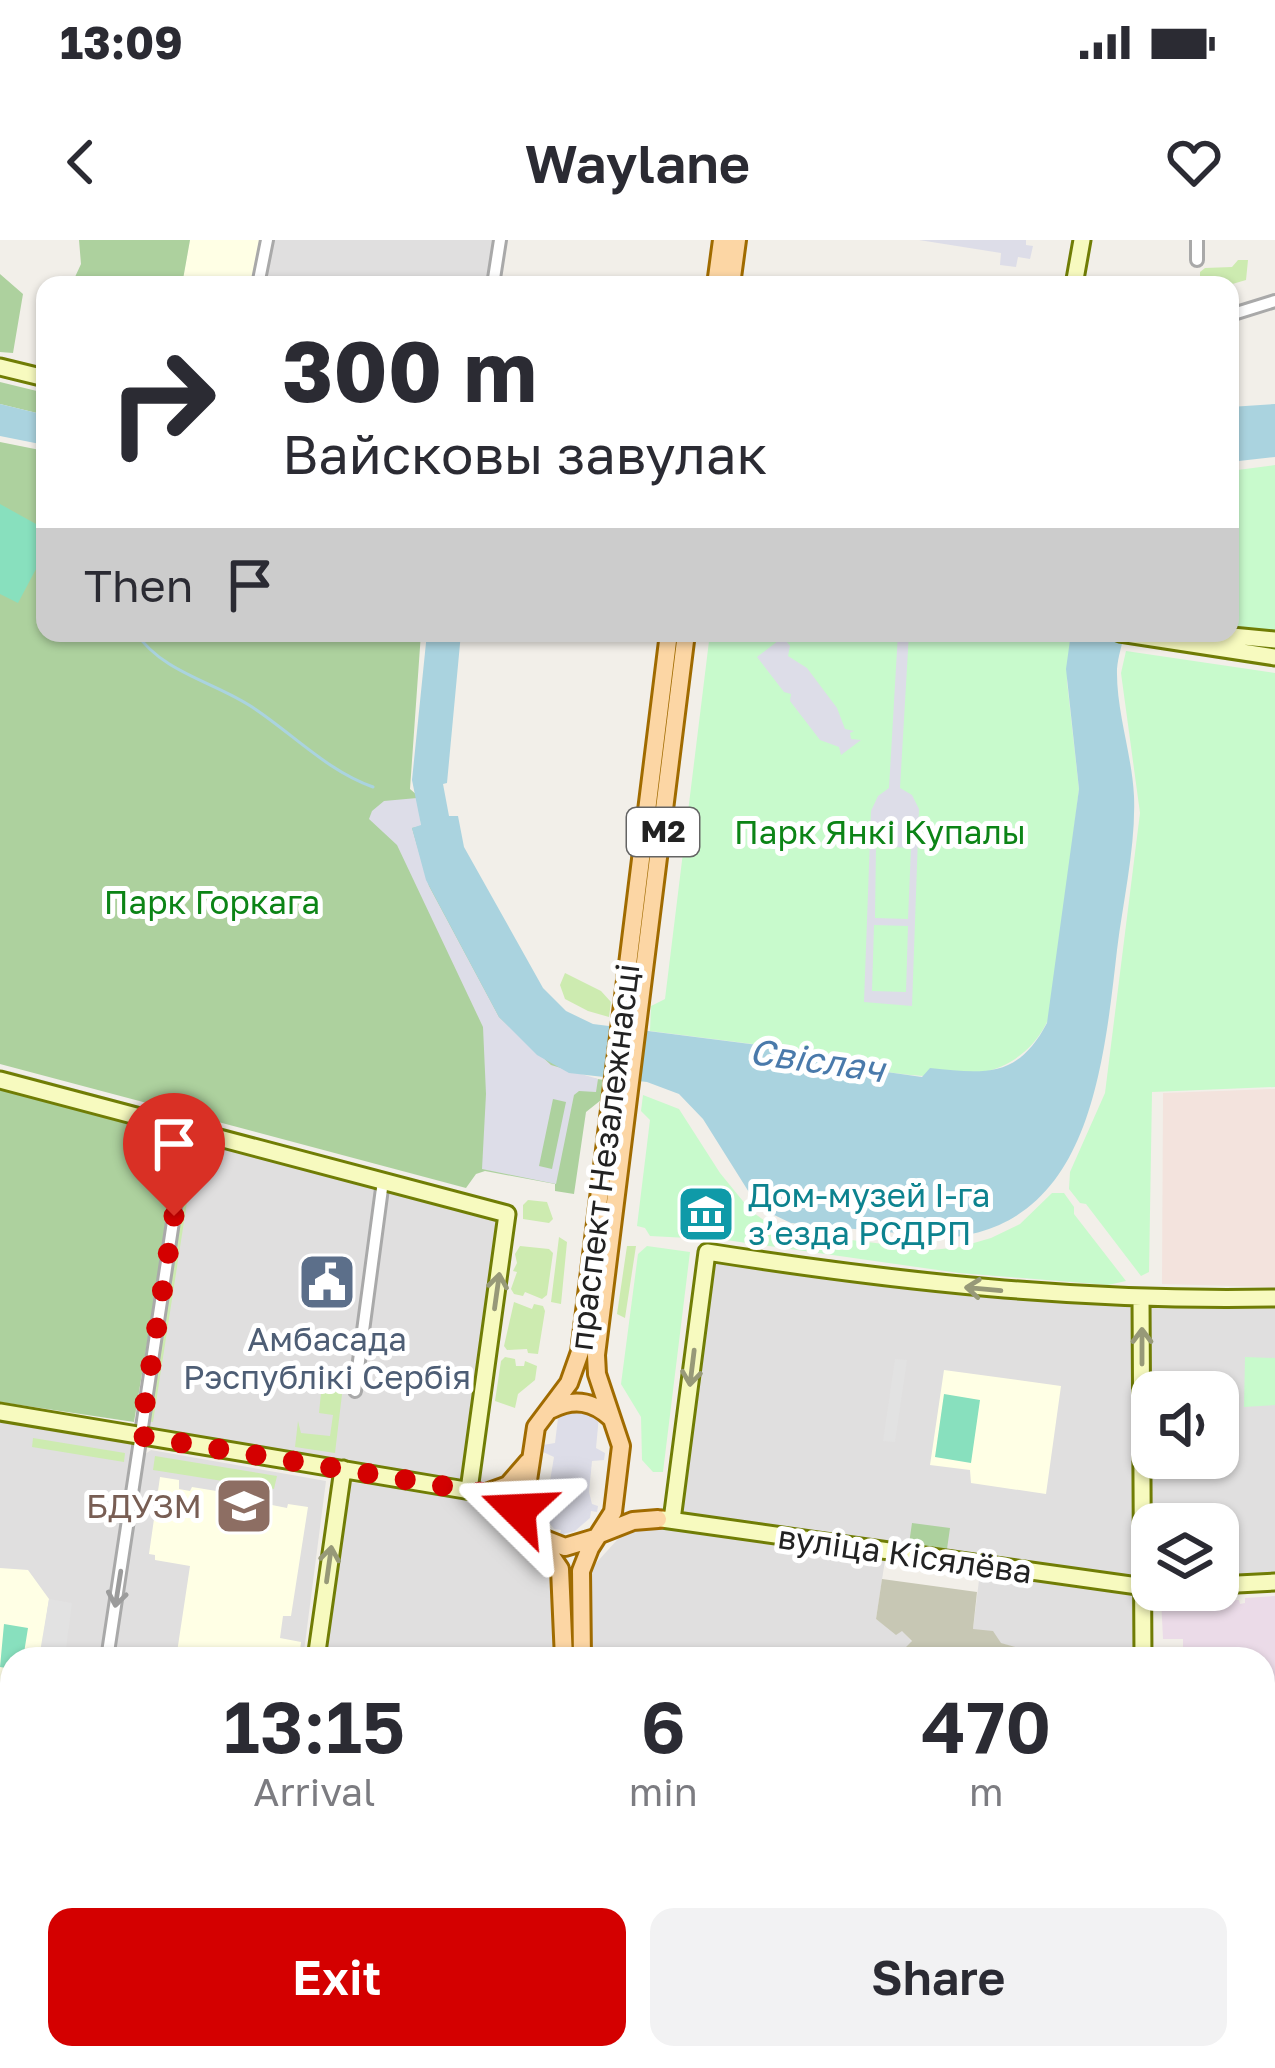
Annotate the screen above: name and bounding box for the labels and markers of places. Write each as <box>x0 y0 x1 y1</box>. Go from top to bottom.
pin <box>123 1093 225 1216</box>
place label: Дом-музей I-га зʼезда РСДРП <box>748 1175 990 1252</box>
museum icon: Дом-музей I-га зʼезда РСДРП <box>675 1183 737 1245</box>
public building icon: Амбасада Рэспублікі Сербія <box>296 1251 358 1313</box>
place label: Амбасада Рэспублікі Сербія <box>183 1319 471 1396</box>
school or university icon: БДУЗМ <box>213 1475 275 1537</box>
place label: БДУЗМ <box>86 1486 202 1525</box>

